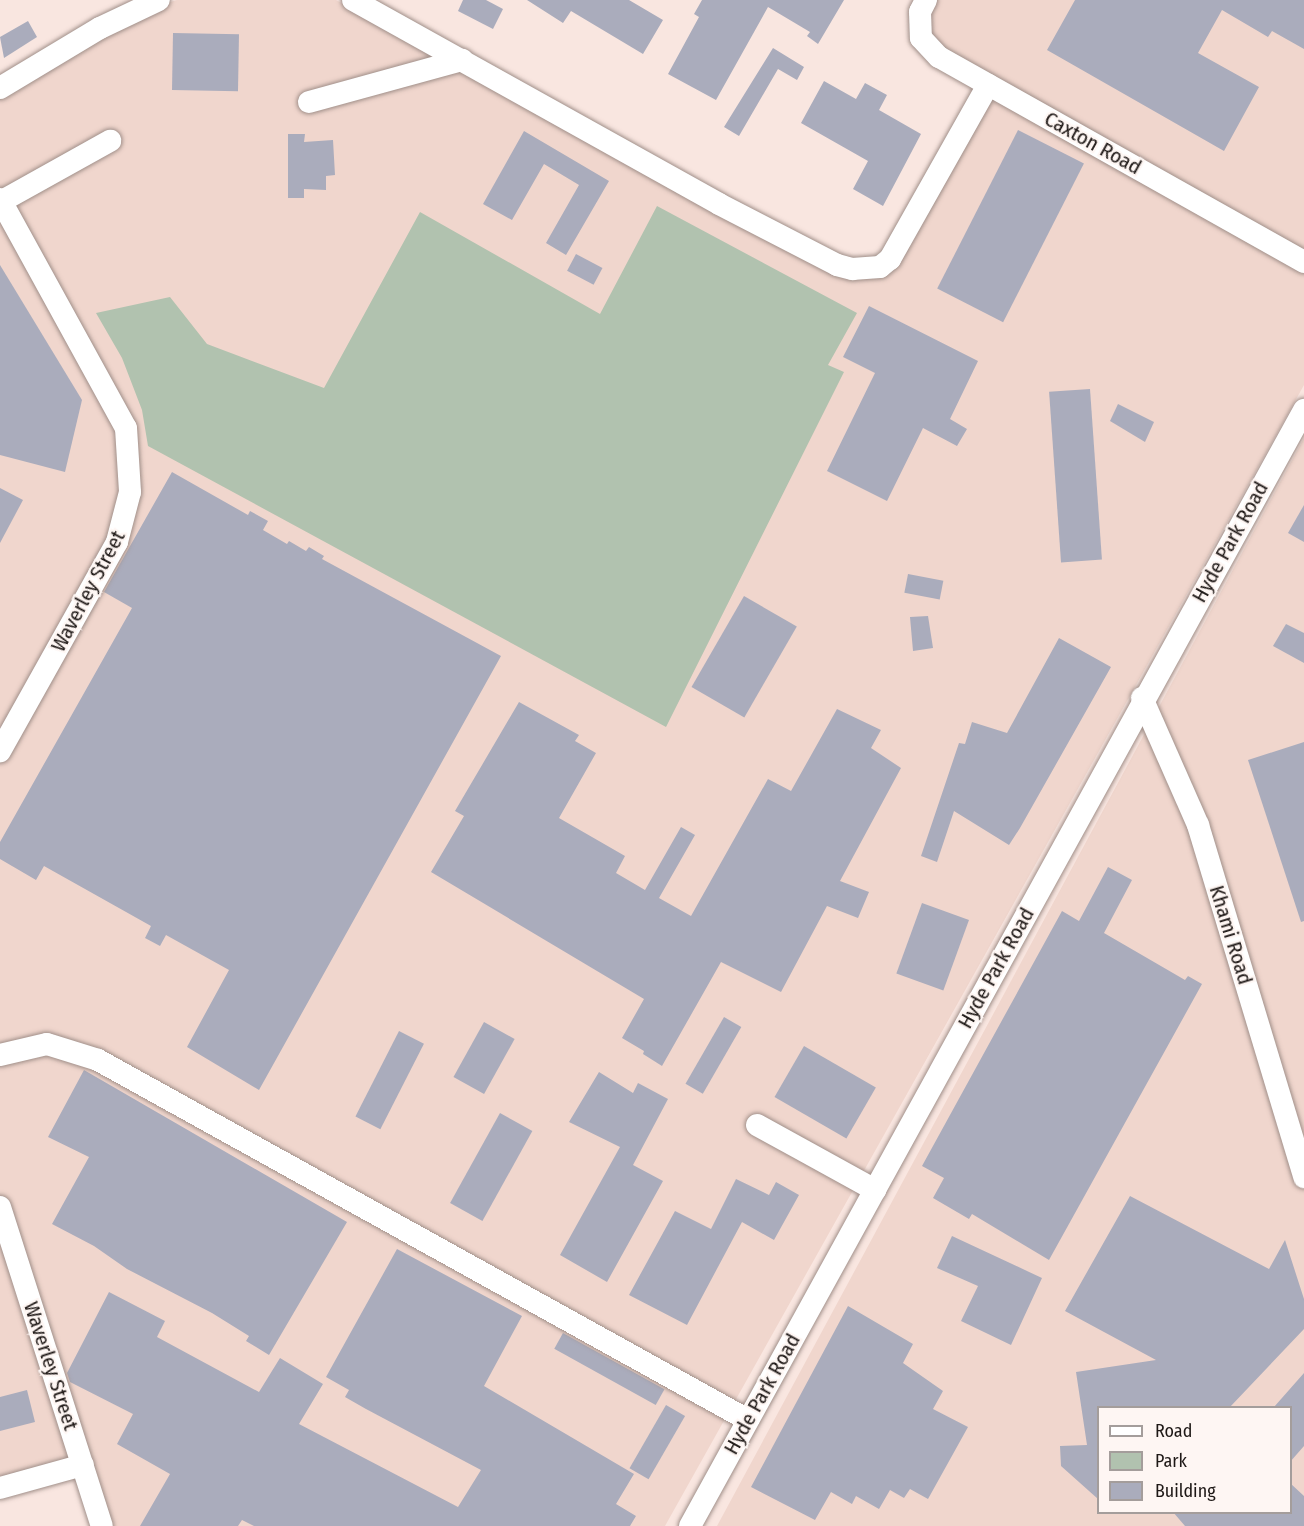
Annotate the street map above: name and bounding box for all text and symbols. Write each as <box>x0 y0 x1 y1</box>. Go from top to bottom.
street label: Caxton Road <box>1040 106 1146 180</box>
street label: Hyde Park Road <box>1186 477 1274 607</box>
street label: Waverley Street <box>45 526 131 656</box>
street label: Khami Road <box>1204 882 1258 988</box>
street label: Hyde Park Road <box>952 903 1040 1033</box>
street label: Waverley Street <box>18 1299 84 1433</box>
street label: Hyde Park Road <box>718 1329 806 1459</box>
legend <box>1097 1406 1292 1514</box>
text: Road <box>1155 1420 1192 1442</box>
text: Park <box>1155 1450 1187 1472</box>
text: Building <box>1155 1480 1216 1502</box>

